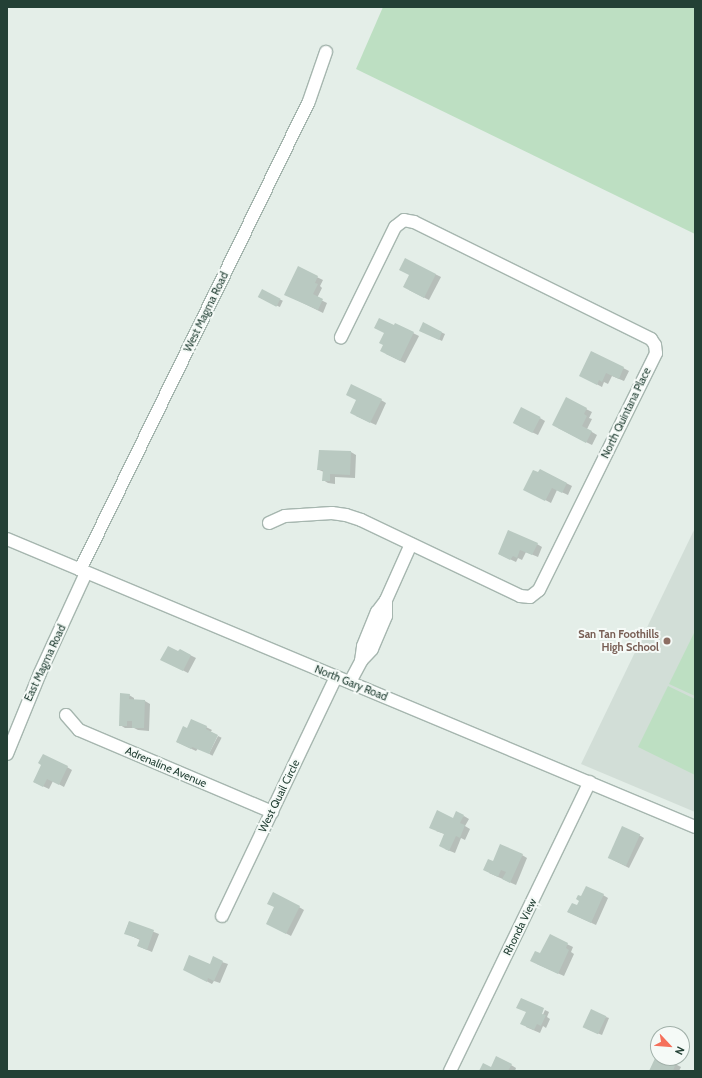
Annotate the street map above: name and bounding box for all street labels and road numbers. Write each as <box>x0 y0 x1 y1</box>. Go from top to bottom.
street label: West Magma Road <box>181 270 231 354</box>
street label: North Quintana Place <box>598 365 654 461</box>
street label: East Magma Road <box>21 623 69 703</box>
street label: North Gary Road <box>313 662 389 704</box>
street label: Adrenaline Avenue <box>123 744 209 790</box>
street label: West Quail Circle <box>256 758 302 834</box>
street label: Rhonda View <box>501 896 539 958</box>

